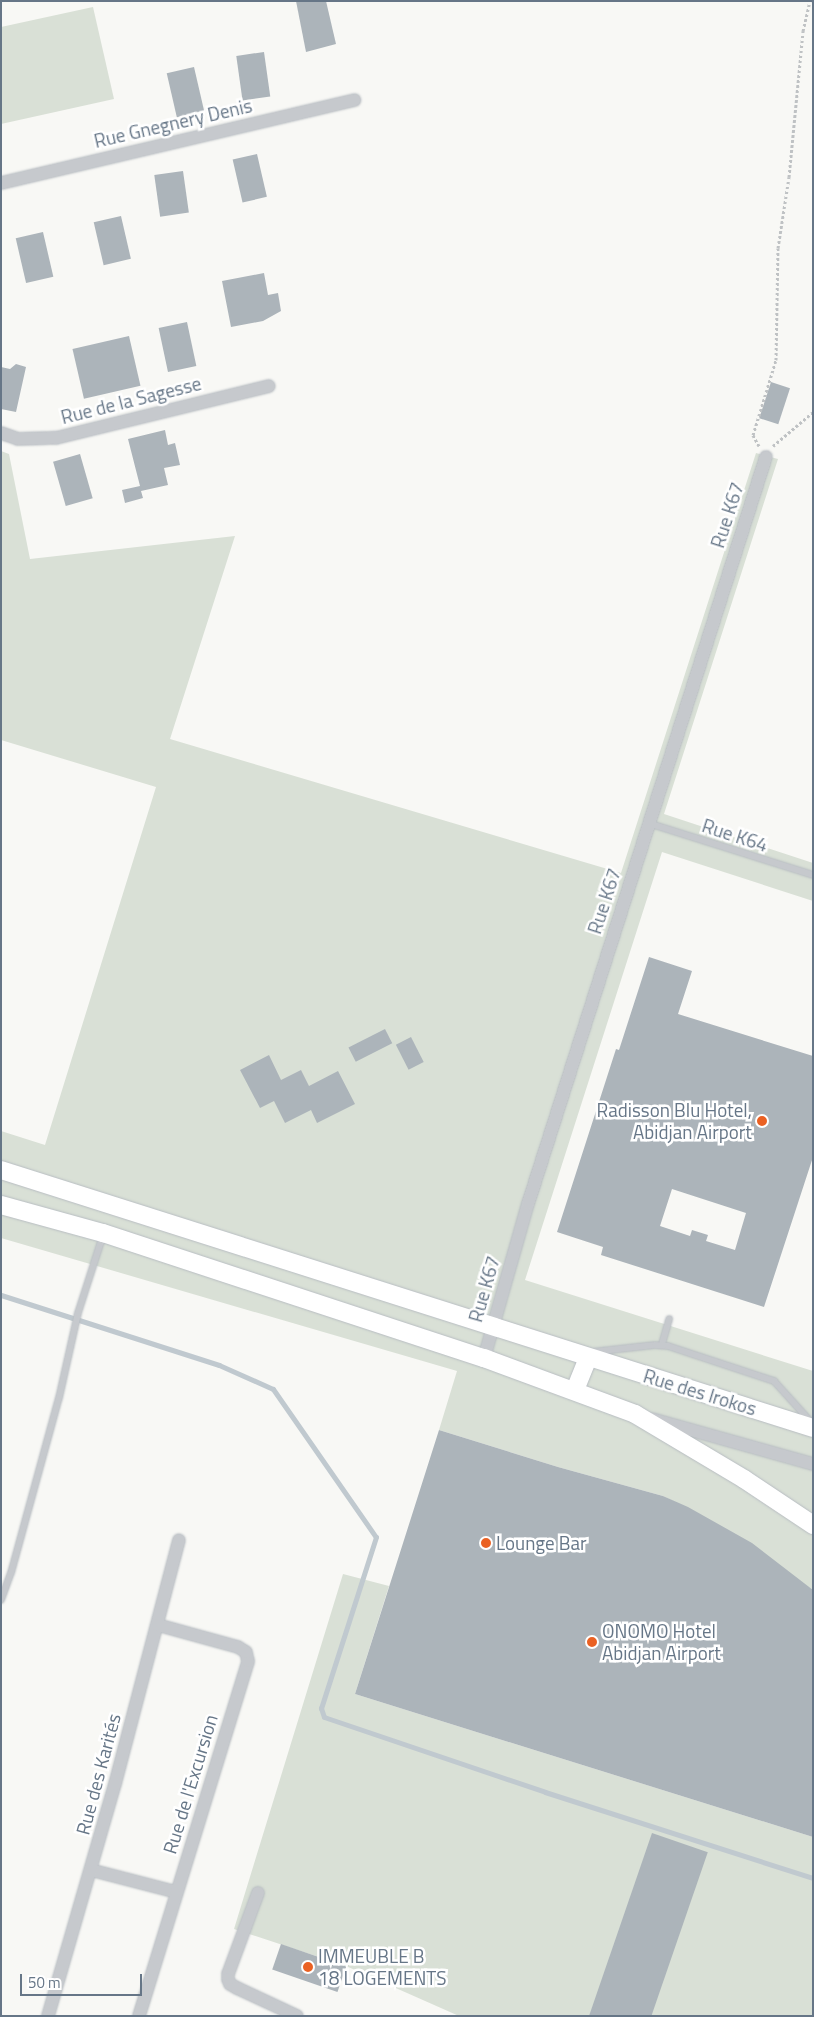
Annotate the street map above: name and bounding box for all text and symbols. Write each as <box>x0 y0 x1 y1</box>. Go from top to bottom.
street label: Rue Gnegnery Denis <box>92 94 254 152</box>
street label: Rue de la Sagesse <box>58 372 204 428</box>
street label: Rue K67 <box>706 479 748 551</box>
street label: Rue K64 <box>699 814 771 856</box>
street label: Rue K67 <box>583 865 625 937</box>
place label: Radisson Blu Hotel, Abidjan Airport <box>597 1099 752 1143</box>
marker: Radisson Blu Hotel, Abidjan Airport <box>756 1115 768 1127</box>
street label: Rue K67 <box>464 1253 504 1325</box>
street label: Rue des Irokos <box>641 1364 759 1420</box>
place label: Lounge Bar <box>496 1532 587 1554</box>
marker: Lounge Bar <box>480 1537 492 1549</box>
place label: ONOMO Hotel Abidjan Airport <box>602 1620 721 1664</box>
marker: ONOMO Hotel Abidjan Airport <box>586 1636 598 1648</box>
street label: Rue des Karités <box>71 1711 125 1837</box>
street label: Rue de l'Excursion <box>158 1711 222 1857</box>
place label: IMMEUBLE B 18 LOGEMENTS <box>318 1945 447 1989</box>
marker: IMMEUBLE B 18 LOGEMENTS <box>302 1961 314 1973</box>
scale bar <box>22 1964 145 1996</box>
text: 50 m <box>28 1971 61 1994</box>

